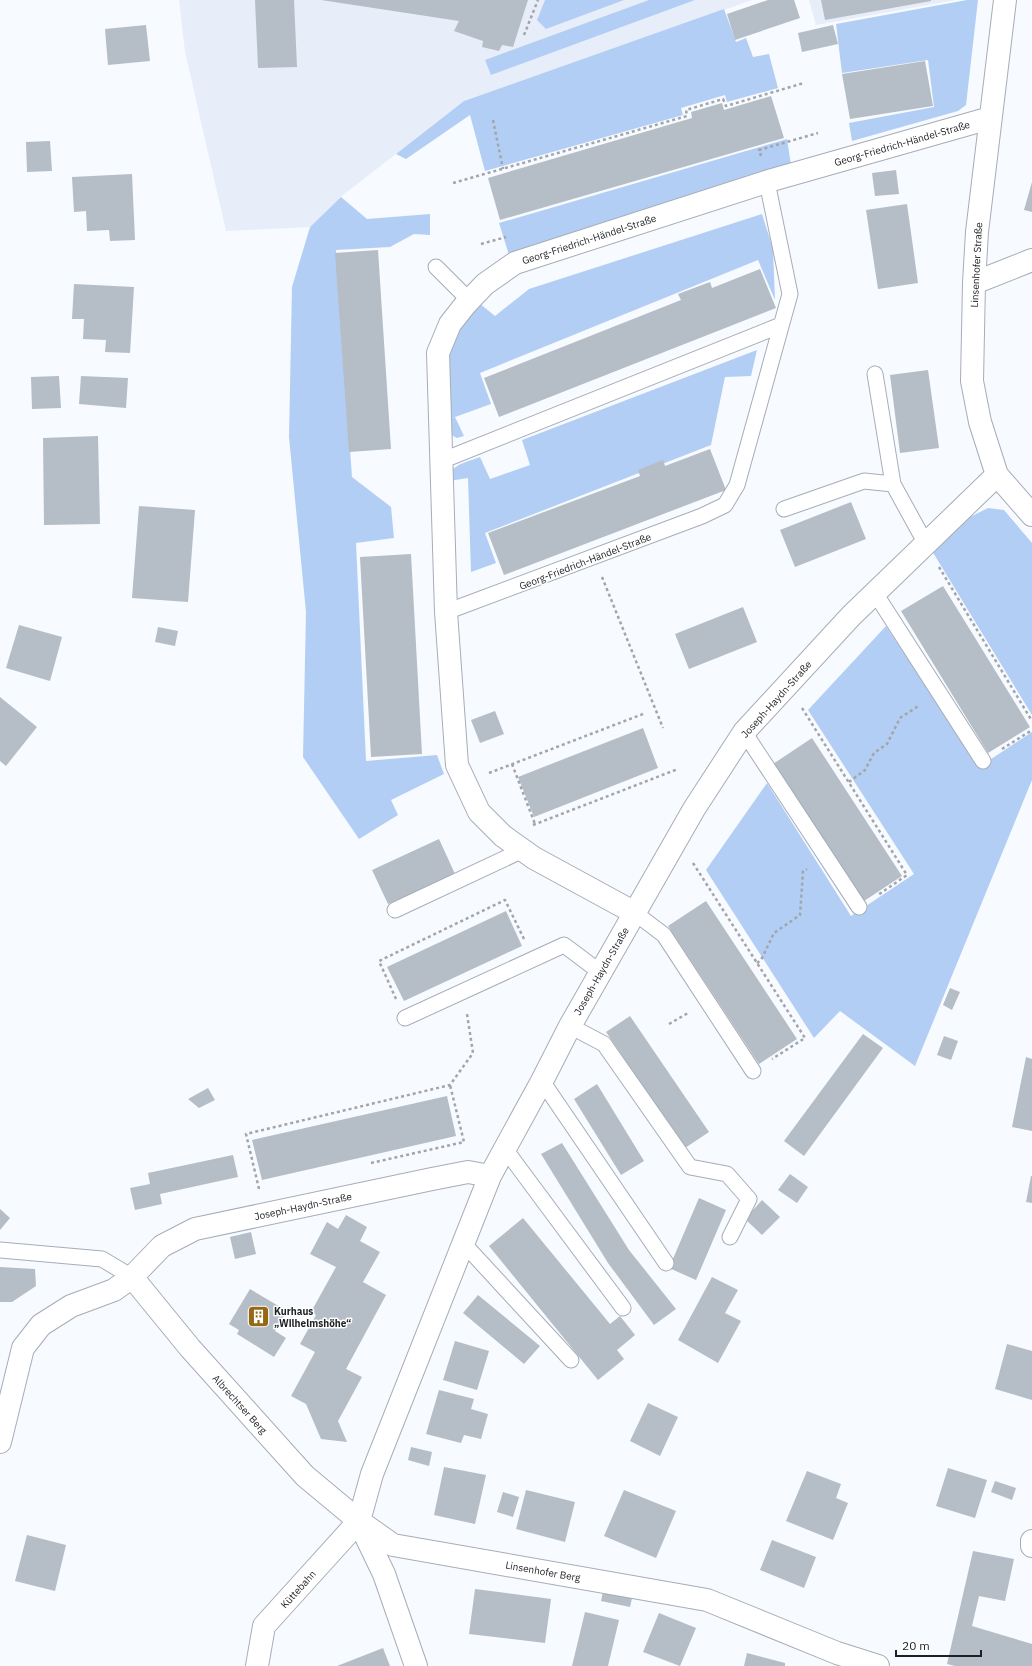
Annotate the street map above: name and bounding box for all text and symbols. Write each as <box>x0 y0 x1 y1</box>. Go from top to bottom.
street label: Georg-Friedrich-Händel-Straße <box>833 118 972 169</box>
street label: Georg-Friedrich-Händel-Straße <box>520 211 658 267</box>
street label: Linsenhofer Straße <box>968 222 985 308</box>
street label: Georg-Friedrich-Händel-Straße <box>517 530 654 593</box>
street label: Joseph-Haydn-Straße <box>738 658 815 741</box>
street label: Joseph-Haydn-Straße <box>571 925 632 1017</box>
street label: Joseph-Haydn-Straße <box>253 1190 354 1223</box>
building icon: Kurhaus „Wilhelmshöhe“ <box>245 1304 271 1330</box>
place label: Kurhaus „Wilhelmshöhe“ <box>274 1305 351 1330</box>
street label: Albrechtser Berg <box>210 1372 270 1437</box>
street label: Linsenhofer Berg <box>504 1558 582 1585</box>
street label: Küttebahn <box>278 1568 319 1611</box>
scale bar <box>896 1632 981 1658</box>
text: 20 m <box>902 1638 930 1653</box>

